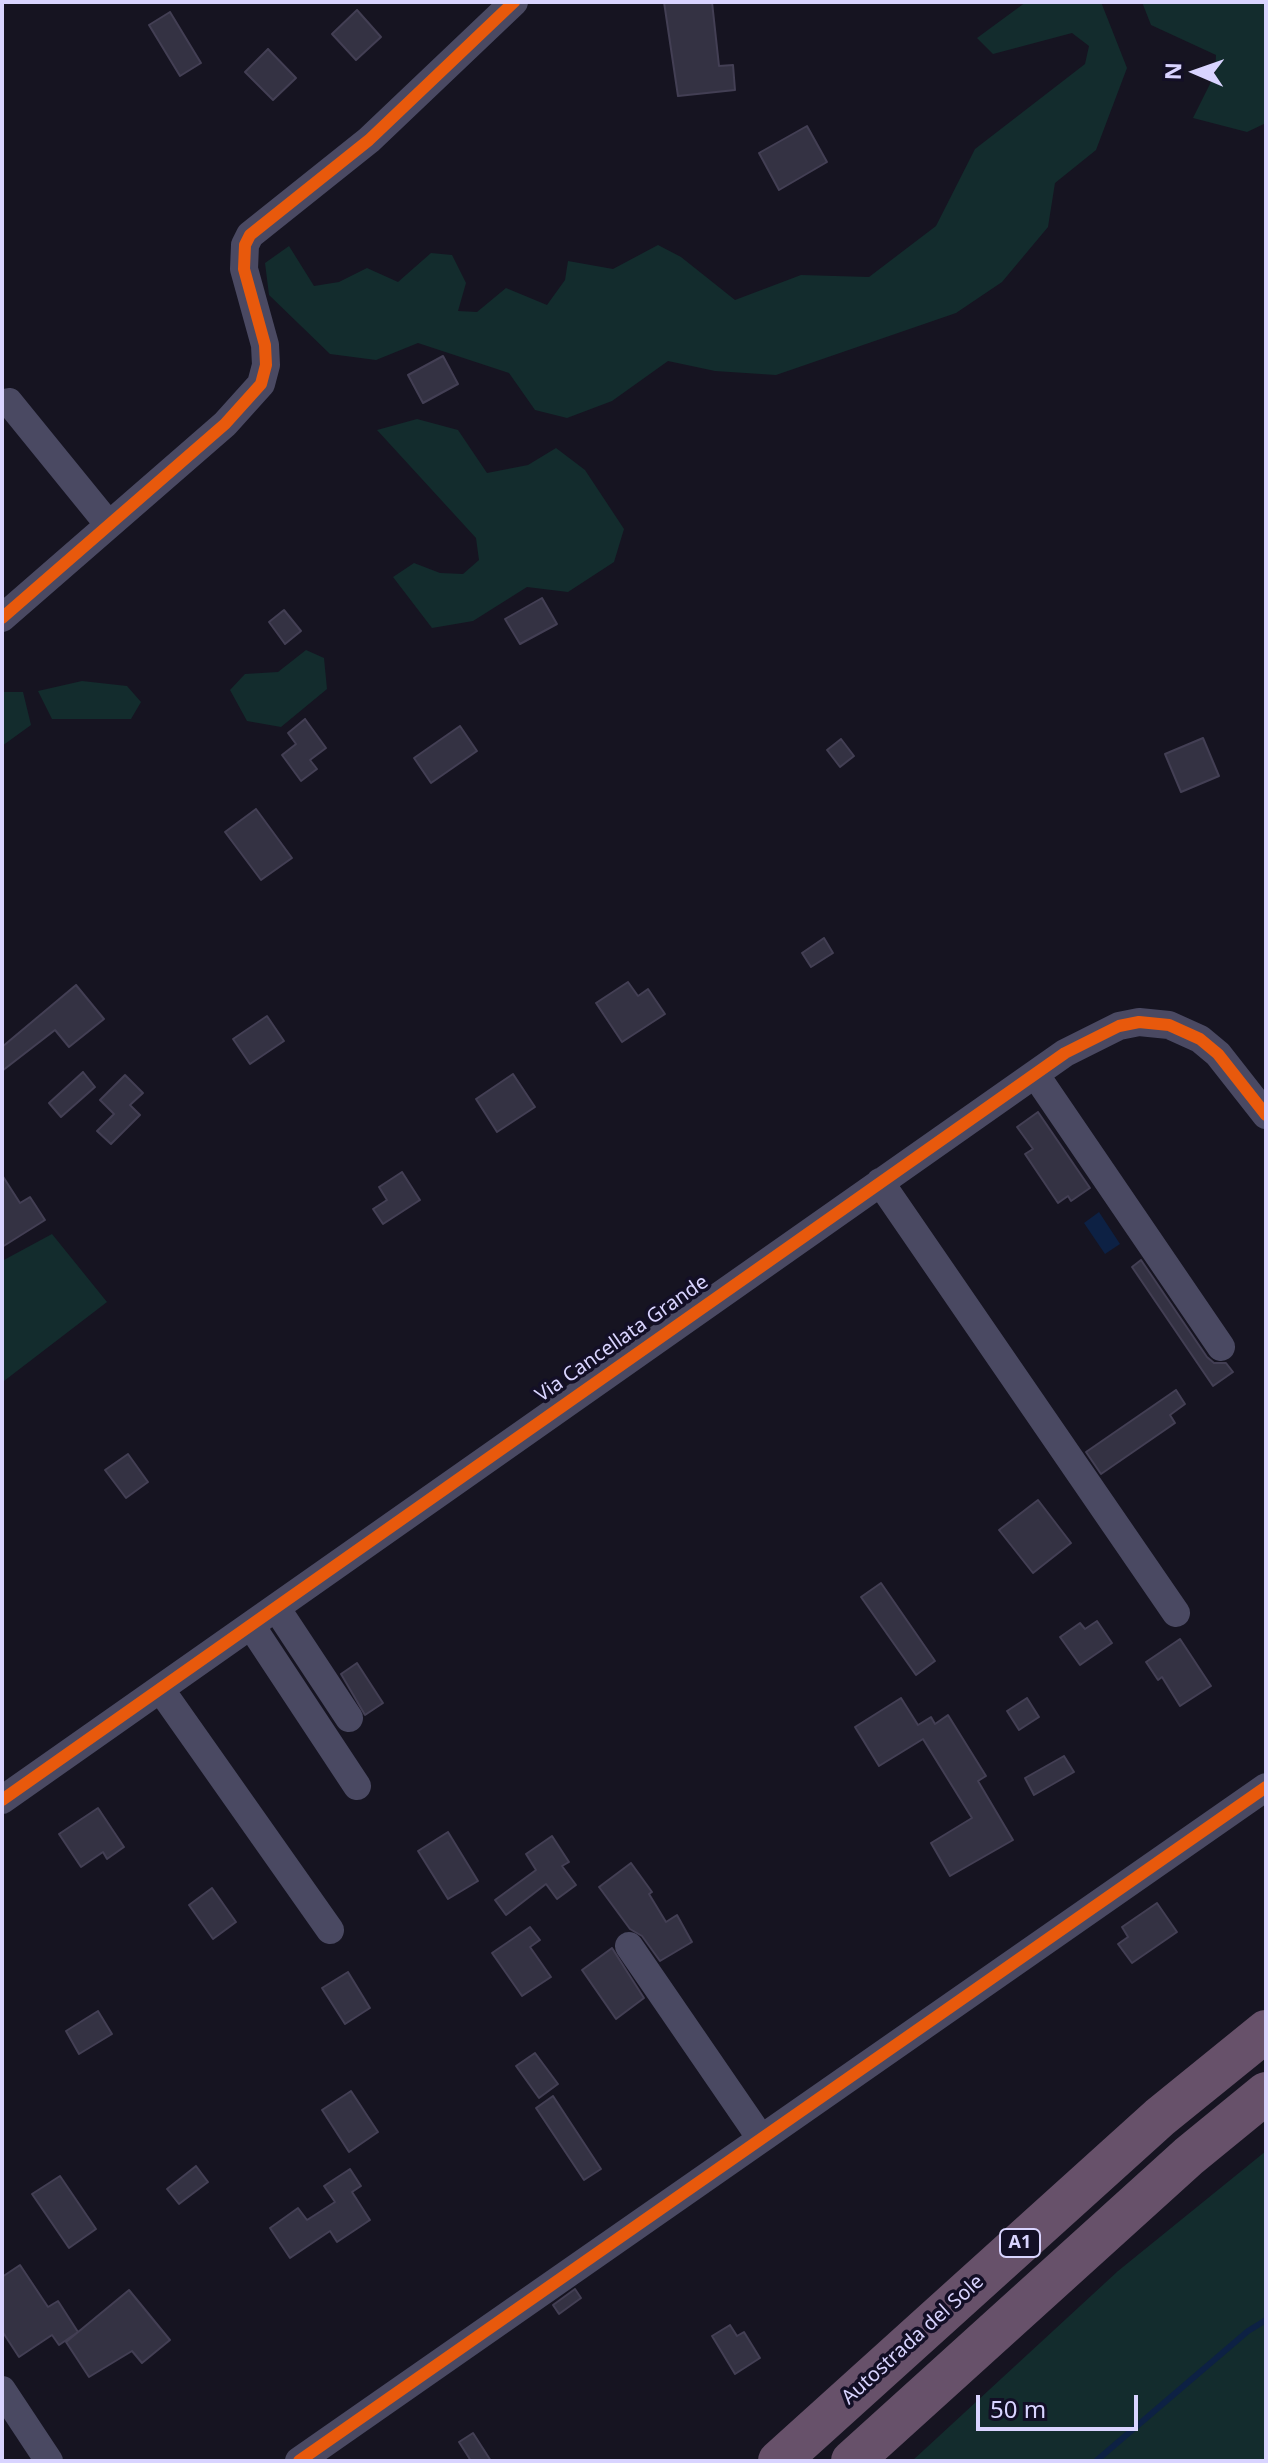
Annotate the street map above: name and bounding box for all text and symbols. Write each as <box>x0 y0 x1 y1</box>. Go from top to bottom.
north arrow <box>1156 32 1236 112</box>
text: N <box>1157 62 1187 81</box>
street label: Via Cancellata Grande <box>531 1270 713 1408</box>
road number: A1 <box>1000 2229 1040 2257</box>
street label: Autostrada del Sole <box>837 2270 989 2410</box>
scale bar <box>980 2379 1142 2429</box>
text: 50 m <box>990 2392 1046 2425</box>

